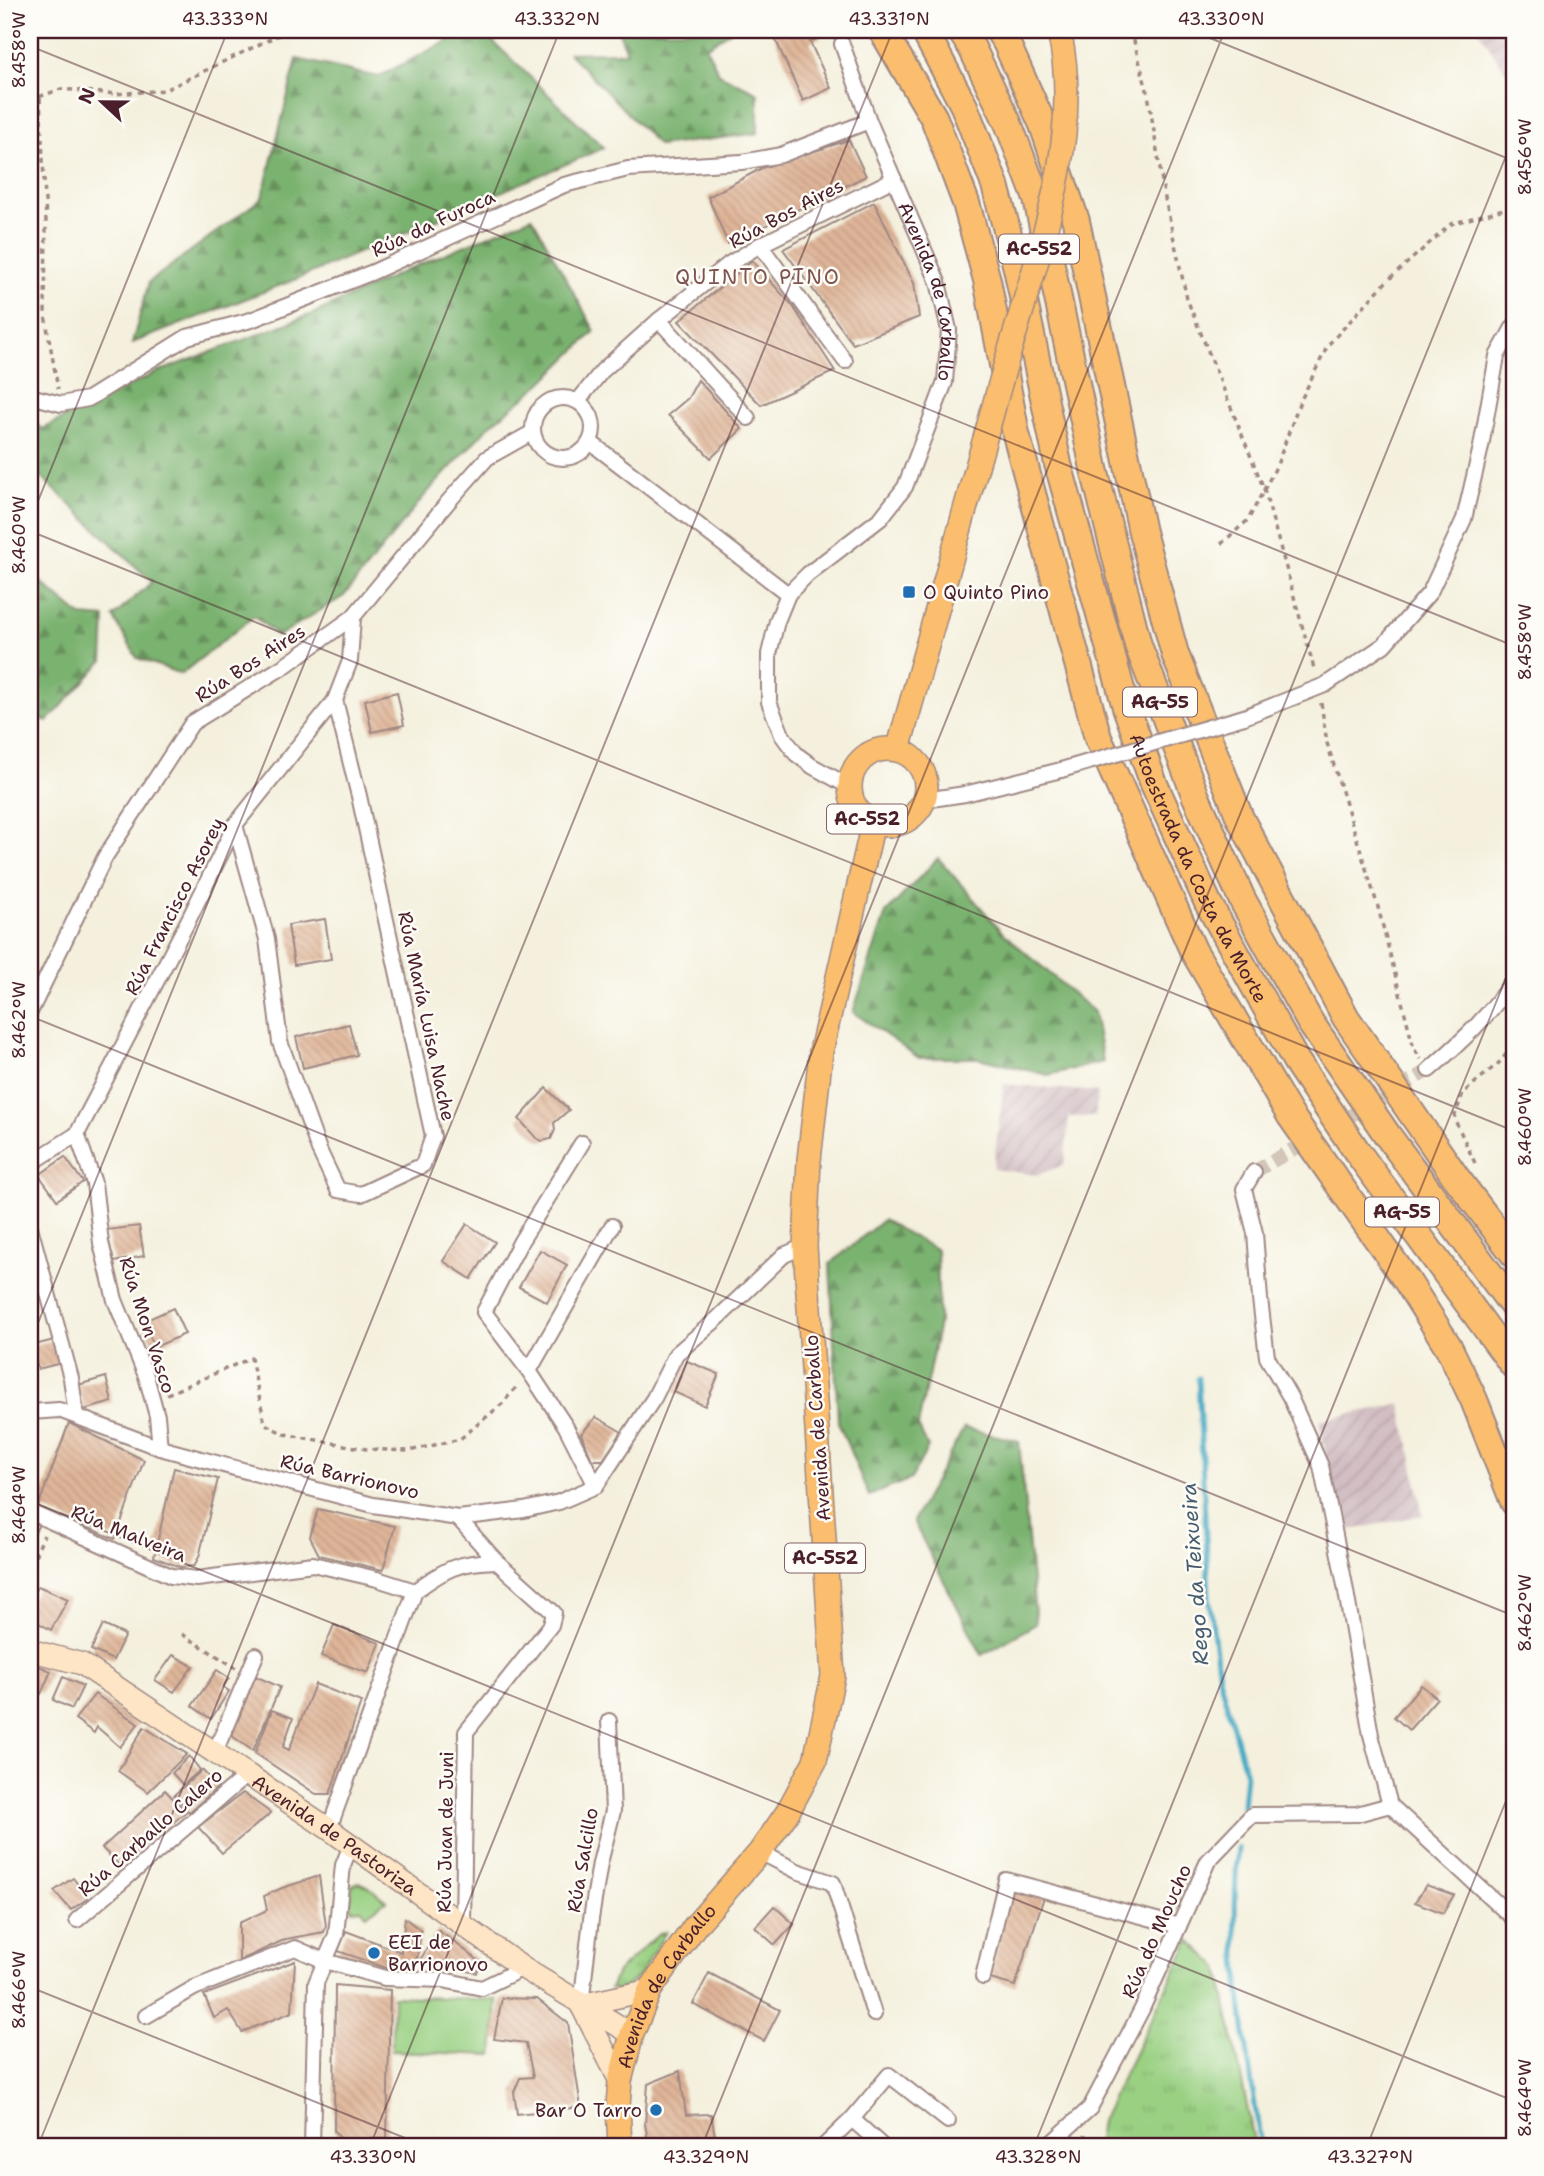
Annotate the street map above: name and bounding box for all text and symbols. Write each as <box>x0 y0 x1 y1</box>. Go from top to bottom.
text: 43.333°N <box>182 7 268 31</box>
text: 43.332°N <box>514 7 600 31</box>
text: 43.331°N <box>848 7 930 31</box>
text: 43.330°N <box>1177 7 1265 31</box>
text: 8.458°W <box>7 11 31 89</box>
north arrow <box>66 66 136 136</box>
text: N <box>72 84 101 107</box>
text: 8.456°W <box>1513 118 1537 196</box>
street label: Rúa Bos Aires <box>725 173 848 254</box>
street label: Rúa da Furoca <box>367 184 499 263</box>
street label: Avenida de Carballo <box>892 198 961 382</box>
road number: AC-552 <box>999 234 1079 264</box>
district label: QUINTO PINO <box>675 263 841 291</box>
text: 8.460°W <box>7 496 31 574</box>
place label: O Quinto Pino <box>923 580 1049 605</box>
marker: O Quinto Pino <box>901 584 917 600</box>
text: 8.458°W <box>1513 603 1537 681</box>
street label: Rúa Bos Aires <box>190 618 310 708</box>
road number: AG-55 <box>1123 688 1197 716</box>
street label: Autoestrada da Costa da Morte <box>1124 730 1273 1007</box>
road number: AC-552 <box>827 804 907 834</box>
street label: Rúa Francisco Asorey <box>119 813 230 999</box>
street label: Rúa María Luisa Nache <box>392 909 461 1123</box>
text: 8.462°W <box>7 981 31 1059</box>
text: 8.460°W <box>1513 1088 1537 1166</box>
road number: AG-55 <box>1365 1198 1439 1226</box>
street label: Rúa Mon Vasco <box>114 1254 181 1397</box>
street label: Avenida de Carballo <box>799 1334 836 1522</box>
street label: Rúa Barrionovo <box>278 1448 422 1505</box>
text: 8.464°W <box>7 1466 31 1544</box>
water label: Rego da Teixueira <box>1175 1482 1215 1666</box>
street label: Rúa Malveira <box>68 1499 190 1568</box>
road number: AC-552 <box>785 1544 865 1573</box>
text: 8.462°W <box>1513 1574 1537 1652</box>
street label: Rúa Juan de Juni <box>432 1751 459 1913</box>
street label: Rúa Carballo Calero <box>73 1763 228 1902</box>
street label: Avenida de Pastoriza <box>247 1769 422 1901</box>
street label: Rúa Salcillo <box>561 1806 604 1915</box>
street label: Rúa do Moucho <box>1116 1860 1197 2002</box>
street label: Avenida de Carballo <box>612 1899 722 2071</box>
place label: EEI de Barrionovo <box>388 1930 488 1977</box>
marker: EEI de Barrionovo <box>366 1945 382 1961</box>
text: 8.466°W <box>7 1951 31 2029</box>
text: 8.464°W <box>1513 2059 1537 2137</box>
place label: Bar O Tarro <box>535 2098 642 2123</box>
marker: Bar O Tarro <box>648 2102 664 2118</box>
text: 43.330°N <box>329 2145 417 2169</box>
text: 43.329°N <box>663 2145 749 2169</box>
text: 43.328°N <box>995 2145 1081 2169</box>
text: 43.327°N <box>1327 2145 1413 2169</box>

